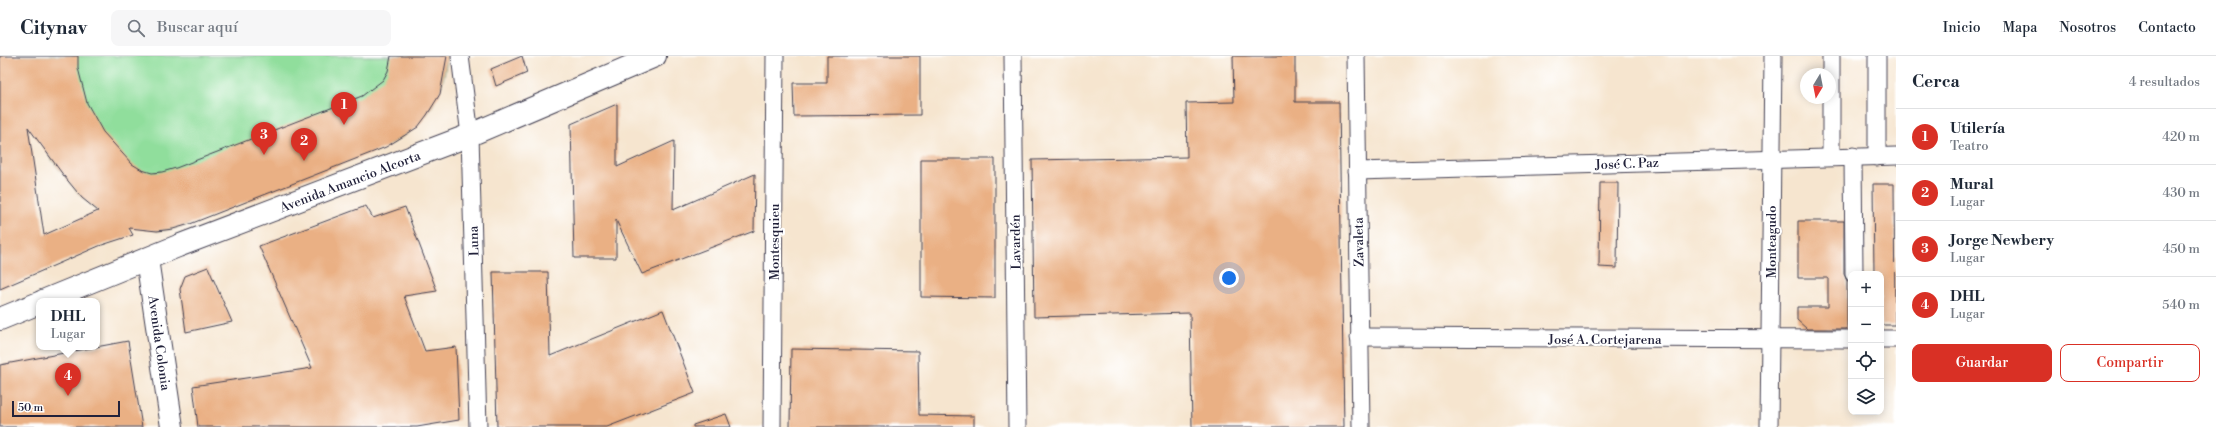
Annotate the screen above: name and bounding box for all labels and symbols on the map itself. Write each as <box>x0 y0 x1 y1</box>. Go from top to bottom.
north arrow <box>1800 68 1836 104</box>
pin: 1 <box>331 92 357 125</box>
pin: 3 <box>251 122 277 155</box>
pin: 2 <box>291 128 317 161</box>
street label: Avenida Amancio Alcorta <box>277 148 423 217</box>
street label: José C. Paz <box>1594 155 1659 173</box>
street label: Montesquieu <box>767 203 783 281</box>
street label: Monteagudo <box>1764 205 1780 279</box>
street label: Lavardén <box>1008 214 1024 270</box>
street label: Zavaleta <box>1351 217 1367 267</box>
street label: Luna <box>465 225 483 256</box>
your location <box>1219 268 1239 288</box>
street label: Avenida Colonia <box>144 294 174 392</box>
street label: José A. Cortejarena <box>1547 332 1662 348</box>
pin: 4 <box>55 363 81 396</box>
scale bar <box>12 399 120 418</box>

